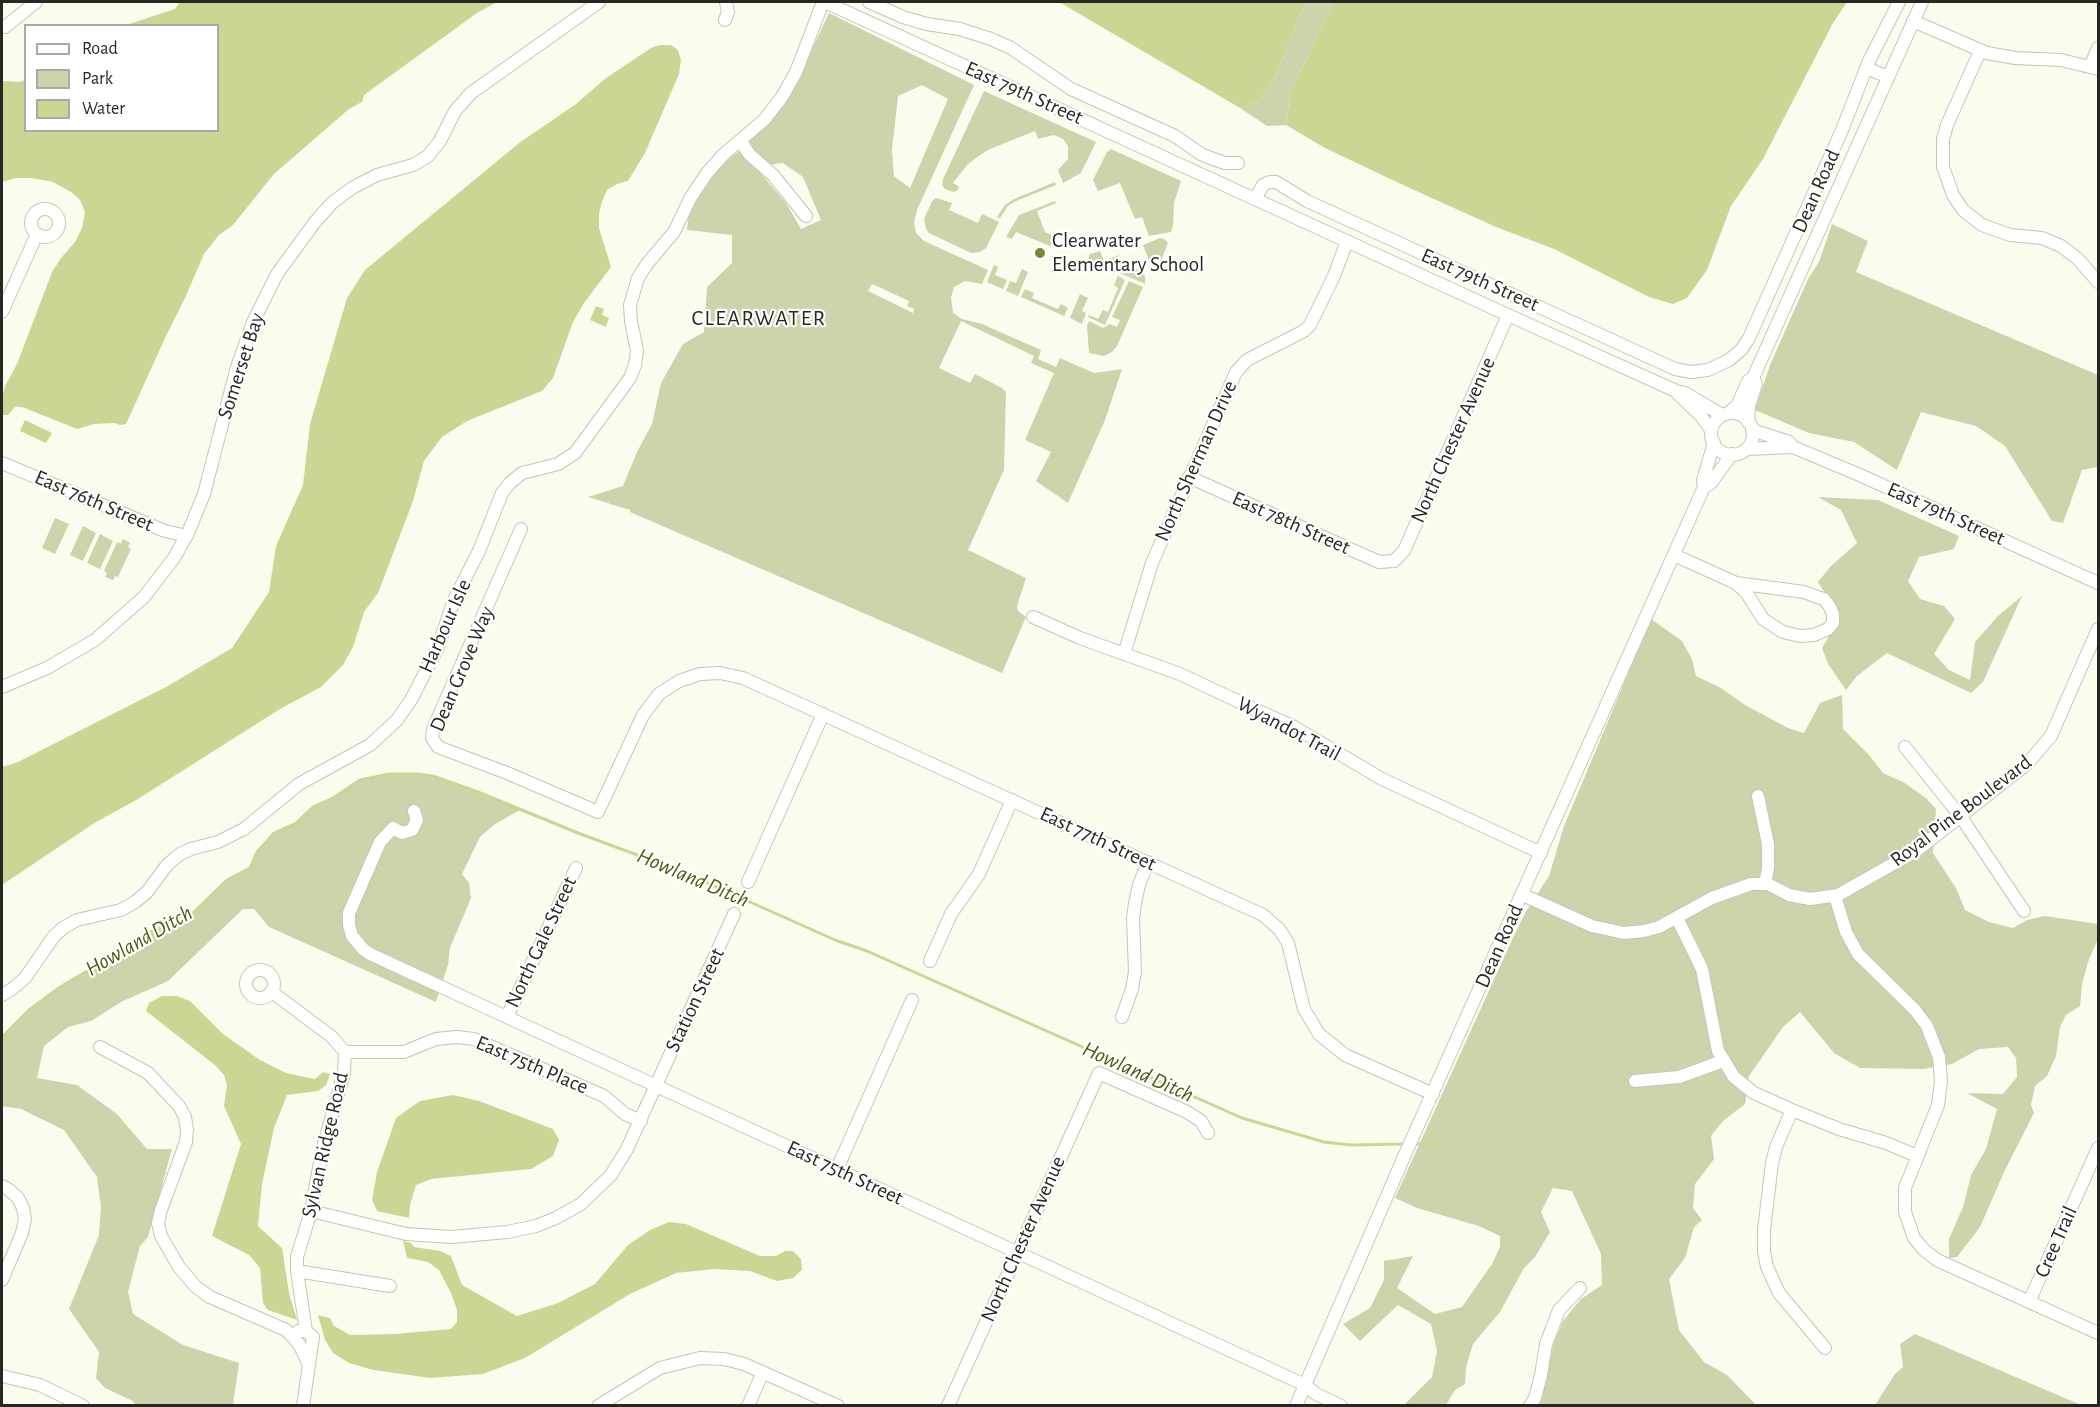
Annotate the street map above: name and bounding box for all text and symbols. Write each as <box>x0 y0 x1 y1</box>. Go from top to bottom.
legend <box>24 24 219 132</box>
text: Road <box>82 40 118 58</box>
street label: East 79th Street <box>961 56 1087 130</box>
text: Park <box>82 70 113 88</box>
text: Water <box>82 100 125 118</box>
street label: Dean Road <box>1786 145 1846 237</box>
place label: Clearwater Elementary School <box>1052 228 1204 278</box>
street label: East 79th Street <box>1417 243 1543 317</box>
marker: Clearwater Elementary School <box>1033 246 1047 260</box>
district label: CLEARWATER <box>692 305 826 331</box>
street label: Somerset Bay <box>212 310 270 422</box>
street label: North Chester Avenue <box>1405 353 1501 527</box>
street label: North Sherman Drive <box>1149 377 1243 545</box>
street label: East 76th Street <box>31 465 157 537</box>
street label: East 79th Street <box>1883 477 2009 551</box>
street label: East 78th Street <box>1228 486 1354 560</box>
street label: Harbour Isle <box>413 575 477 677</box>
street label: Dean Grove Way <box>424 603 500 735</box>
street label: Wyandot Trail <box>1233 691 1345 767</box>
street label: Royal Pine Boulevard <box>1885 750 2037 872</box>
street label: East 77th Street <box>1036 801 1160 877</box>
water label: Howland Ditch <box>633 843 753 913</box>
street label: North Gale Street <box>500 872 582 1012</box>
water label: Howland Ditch <box>81 900 197 982</box>
street label: Dean Road <box>1469 900 1529 992</box>
street label: Station Street <box>660 944 730 1056</box>
street label: East 75th Place <box>472 1030 592 1100</box>
water label: Howland Ditch <box>1078 1036 1198 1108</box>
street label: Sylvan Ridge Road <box>296 1070 354 1220</box>
street label: East 75th Street <box>783 1135 907 1211</box>
street label: North Chester Avenue <box>975 1152 1071 1326</box>
street label: Cree Trail <box>2029 1202 2083 1282</box>

